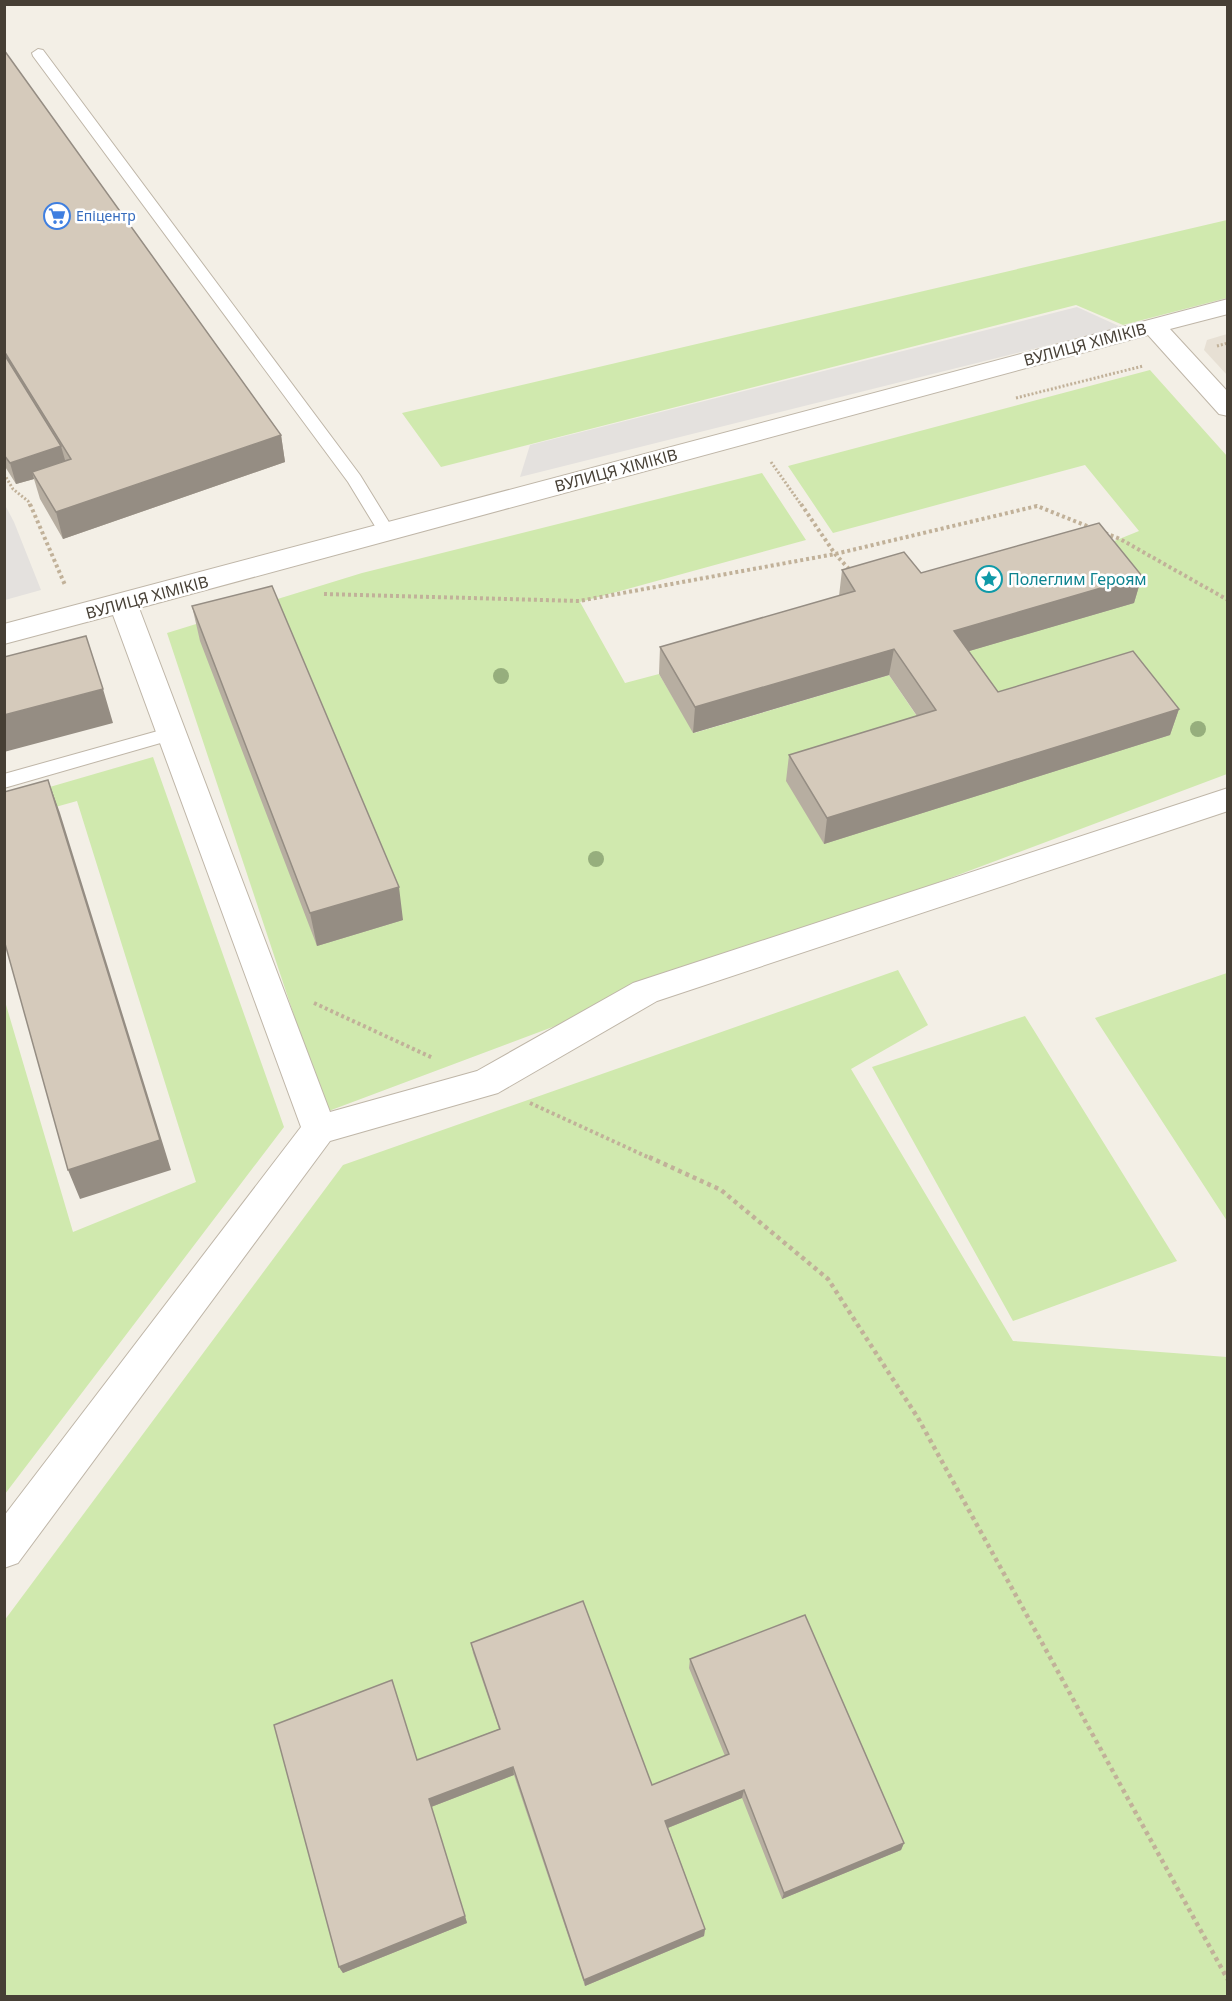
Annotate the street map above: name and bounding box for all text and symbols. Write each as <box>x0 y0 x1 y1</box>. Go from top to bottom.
supermarket icon: Епіцентр <box>42 201 72 231</box>
place label: Епіцентр <box>76 206 136 225</box>
street label: ВУЛИЦЯ ХІМІКІВ <box>1021 317 1149 371</box>
street label: ВУЛИЦЯ ХІМІКІВ <box>552 443 680 497</box>
place icon: Полеглим Героям <box>974 564 1004 594</box>
place label: Полеглим Героям <box>1008 568 1147 590</box>
street label: ВУЛИЦЯ ХІМІКІВ <box>83 570 211 624</box>

